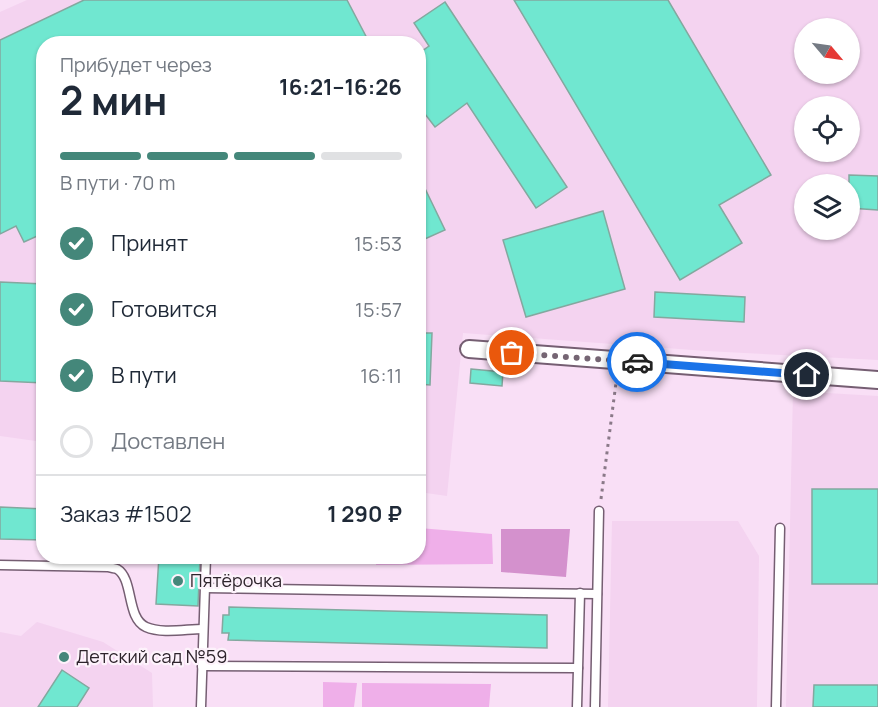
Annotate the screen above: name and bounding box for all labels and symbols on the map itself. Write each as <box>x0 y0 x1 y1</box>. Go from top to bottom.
north arrow <box>794 18 860 84</box>
pin <box>486 327 537 378</box>
courier <box>607 332 667 392</box>
pin <box>781 349 832 400</box>
place label: Пятёрочка <box>190 568 282 592</box>
marker: Пятёрочка <box>171 574 185 588</box>
place label: Детский сад №59 <box>76 644 227 668</box>
marker: Детский сад №59 <box>57 650 71 664</box>

